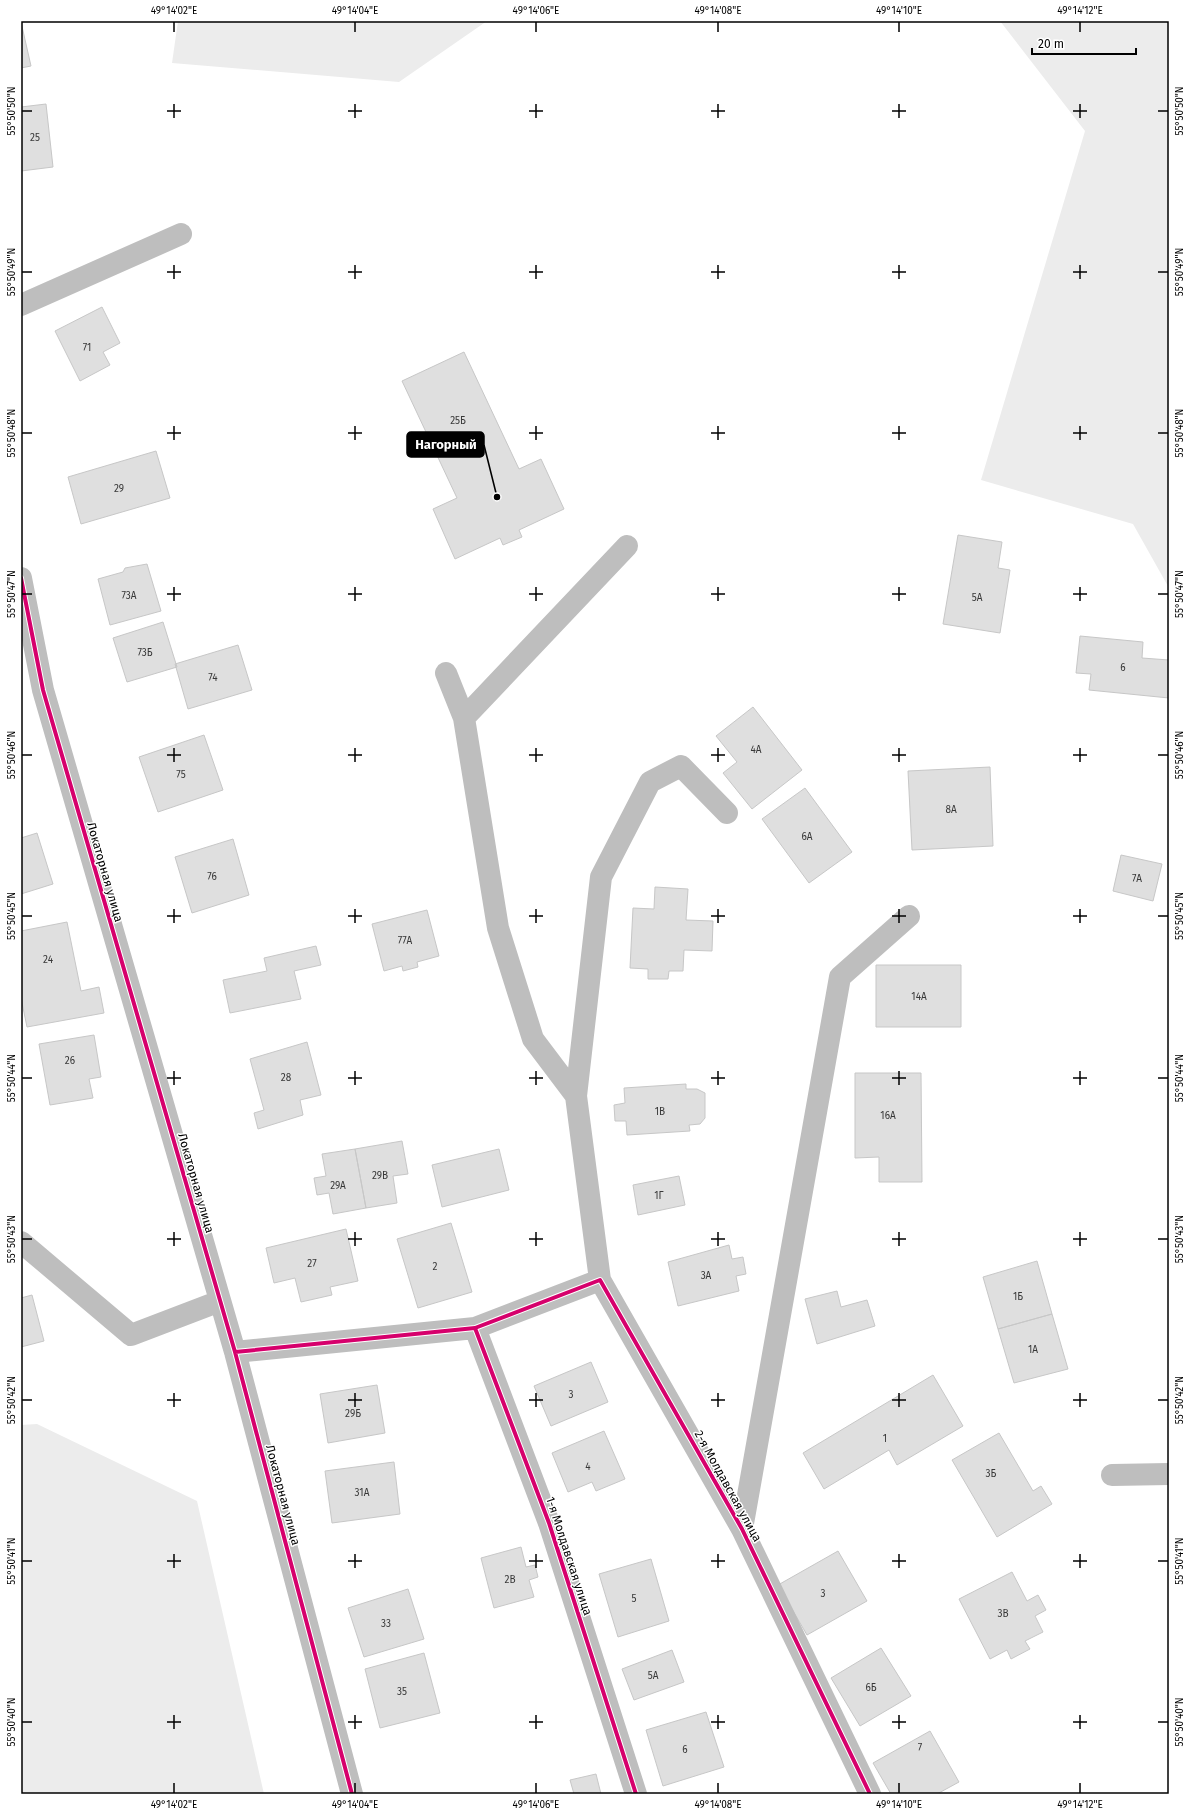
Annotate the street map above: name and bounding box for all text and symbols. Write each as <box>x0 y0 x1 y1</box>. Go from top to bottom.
text: 49°14'02"E <box>151 5 197 17</box>
text: 49°14'04"E <box>332 5 378 17</box>
text: 49°14'06"E <box>513 5 559 17</box>
text: 49°14'08"E <box>694 5 742 17</box>
text: 49°14'10"E <box>876 5 922 17</box>
text: 49°14'12"E <box>1057 5 1103 17</box>
scale bar <box>1032 30 1136 56</box>
text: 20 m <box>1038 37 1064 51</box>
text: 55°50'50"N <box>6 86 18 136</box>
text: 55°50'50"N <box>1174 86 1186 136</box>
house number: 25 <box>30 132 40 144</box>
text: 55°50'49"N <box>6 248 18 296</box>
text: 55°50'49"N <box>1174 248 1186 296</box>
house number: 71 <box>83 342 91 354</box>
text: 55°50'48"N <box>6 409 18 457</box>
text: 55°50'48"N <box>1174 409 1186 457</box>
house number: 25Б <box>450 415 466 427</box>
callout: Нагорный <box>407 432 484 457</box>
text: Нагорный <box>415 437 477 452</box>
house number: 29 <box>114 483 124 495</box>
text: 55°50'47"N <box>6 570 18 618</box>
text: 55°50'47"N <box>1174 570 1186 618</box>
house number: 73А <box>121 590 137 602</box>
house number: 5А <box>972 592 983 604</box>
house number: 73Б <box>137 647 153 659</box>
house number: 6 <box>1120 662 1126 674</box>
house number: 74 <box>208 672 218 684</box>
text: 55°50'46"N <box>6 731 18 779</box>
text: 55°50'46"N <box>1174 731 1186 779</box>
house number: 4А <box>750 744 762 756</box>
house number: 75 <box>176 769 186 781</box>
house number: 8А <box>945 804 957 816</box>
street label: Локаторная улица <box>84 820 126 924</box>
house number: 6А <box>801 831 813 843</box>
house number: 76 <box>207 871 217 883</box>
house number: 7А <box>1132 873 1142 885</box>
text: 55°50'45"N <box>6 892 18 940</box>
text: 55°50'45"N <box>1174 892 1186 940</box>
house number: 77А <box>398 935 412 947</box>
house number: 24 <box>43 954 54 966</box>
house number: 14А <box>911 991 927 1003</box>
text: 55°50'44"N <box>6 1054 18 1102</box>
text: 55°50'44"N <box>1174 1054 1186 1102</box>
house number: 26 <box>65 1055 75 1067</box>
house number: 28 <box>281 1072 292 1084</box>
house number: 1В <box>655 1106 665 1118</box>
house number: 16А <box>880 1110 896 1122</box>
street label: Локаторная улица <box>175 1131 217 1235</box>
house number: 29В <box>372 1170 388 1182</box>
house number: 29А <box>330 1180 346 1192</box>
house number: 1Г <box>654 1190 664 1202</box>
text: 55°50'43"N <box>6 1215 18 1263</box>
text: 55°50'43"N <box>1174 1215 1186 1263</box>
house number: 27 <box>307 1258 317 1270</box>
house number: 2 <box>433 1261 438 1273</box>
house number: 3А <box>701 1270 712 1282</box>
house number: 1Б <box>1013 1291 1023 1303</box>
house number: 1А <box>1028 1344 1038 1356</box>
text: 55°50'42"N <box>6 1376 18 1424</box>
text: 55°50'42"N <box>1174 1376 1186 1424</box>
house number: 3 <box>569 1389 574 1401</box>
house number: 29Б <box>345 1408 361 1420</box>
street label: 2-я Молдавская улица <box>692 1428 764 1544</box>
house number: 1 <box>883 1433 887 1445</box>
street label: Локаторная улица <box>263 1443 303 1547</box>
house number: 4 <box>585 1461 591 1473</box>
house number: 3Б <box>986 1468 997 1480</box>
house number: 31А <box>355 1487 370 1499</box>
street label: 1-я Молдавская улица <box>543 1495 595 1617</box>
text: 55°50'41"N <box>6 1537 18 1585</box>
text: 55°50'41"N <box>1174 1537 1186 1585</box>
house number: 2В <box>504 1574 516 1586</box>
house number: 3 <box>821 1588 826 1600</box>
house number: 5 <box>631 1593 637 1605</box>
house number: 3В <box>997 1608 1009 1620</box>
house number: 33 <box>381 1618 391 1630</box>
house number: 5А <box>648 1670 659 1682</box>
house number: 6Б <box>865 1682 877 1694</box>
house number: 35 <box>397 1686 407 1698</box>
text: 55°50'40"N <box>6 1698 18 1747</box>
text: 55°50'40"N <box>1174 1698 1186 1747</box>
house number: 7 <box>918 1742 923 1754</box>
house number: 6 <box>682 1744 688 1756</box>
text: 49°14'02"E <box>151 1799 197 1811</box>
text: 49°14'04"E <box>332 1799 378 1811</box>
text: 49°14'06"E <box>513 1799 559 1811</box>
text: 49°14'08"E <box>694 1799 742 1811</box>
text: 49°14'10"E <box>876 1799 922 1811</box>
text: 49°14'12"E <box>1057 1799 1103 1811</box>

